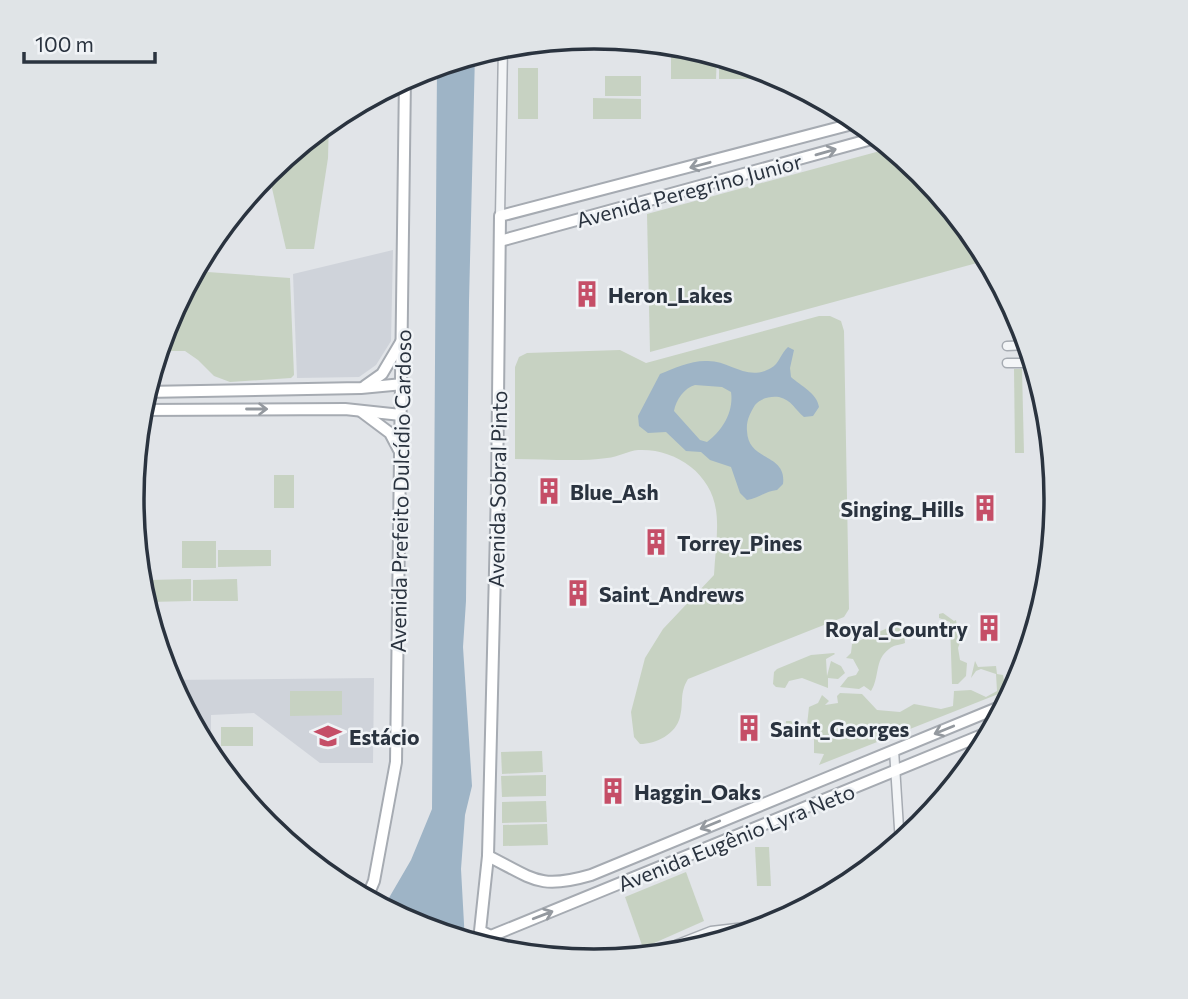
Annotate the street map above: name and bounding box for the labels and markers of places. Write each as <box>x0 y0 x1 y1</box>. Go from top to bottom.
building icon: Heron_Lakes <box>572 279 602 309</box>
place label: Heron_Lakes <box>608 282 733 307</box>
building icon: Blue_Ash <box>534 476 564 506</box>
place label: Blue_Ash <box>570 479 659 504</box>
building icon: Singing_Hills <box>970 493 1000 523</box>
place label: Singing_Hills <box>840 496 964 521</box>
building icon: Torrey_Pines <box>641 527 671 557</box>
place label: Torrey_Pines <box>677 530 803 555</box>
building icon: Saint_Andrews <box>563 578 593 608</box>
place label: Saint_Andrews <box>599 581 744 606</box>
building icon: Royal_Country <box>974 613 1004 643</box>
place label: Royal_Country <box>825 616 968 641</box>
building icon: Saint_Georges <box>734 713 764 743</box>
place label: Saint_Georges <box>770 716 910 741</box>
school or university icon: Estácio <box>313 721 343 751</box>
place label: Estácio <box>349 724 419 749</box>
building icon: Haggin_Oaks <box>598 776 628 806</box>
place label: Haggin_Oaks <box>634 779 761 804</box>

